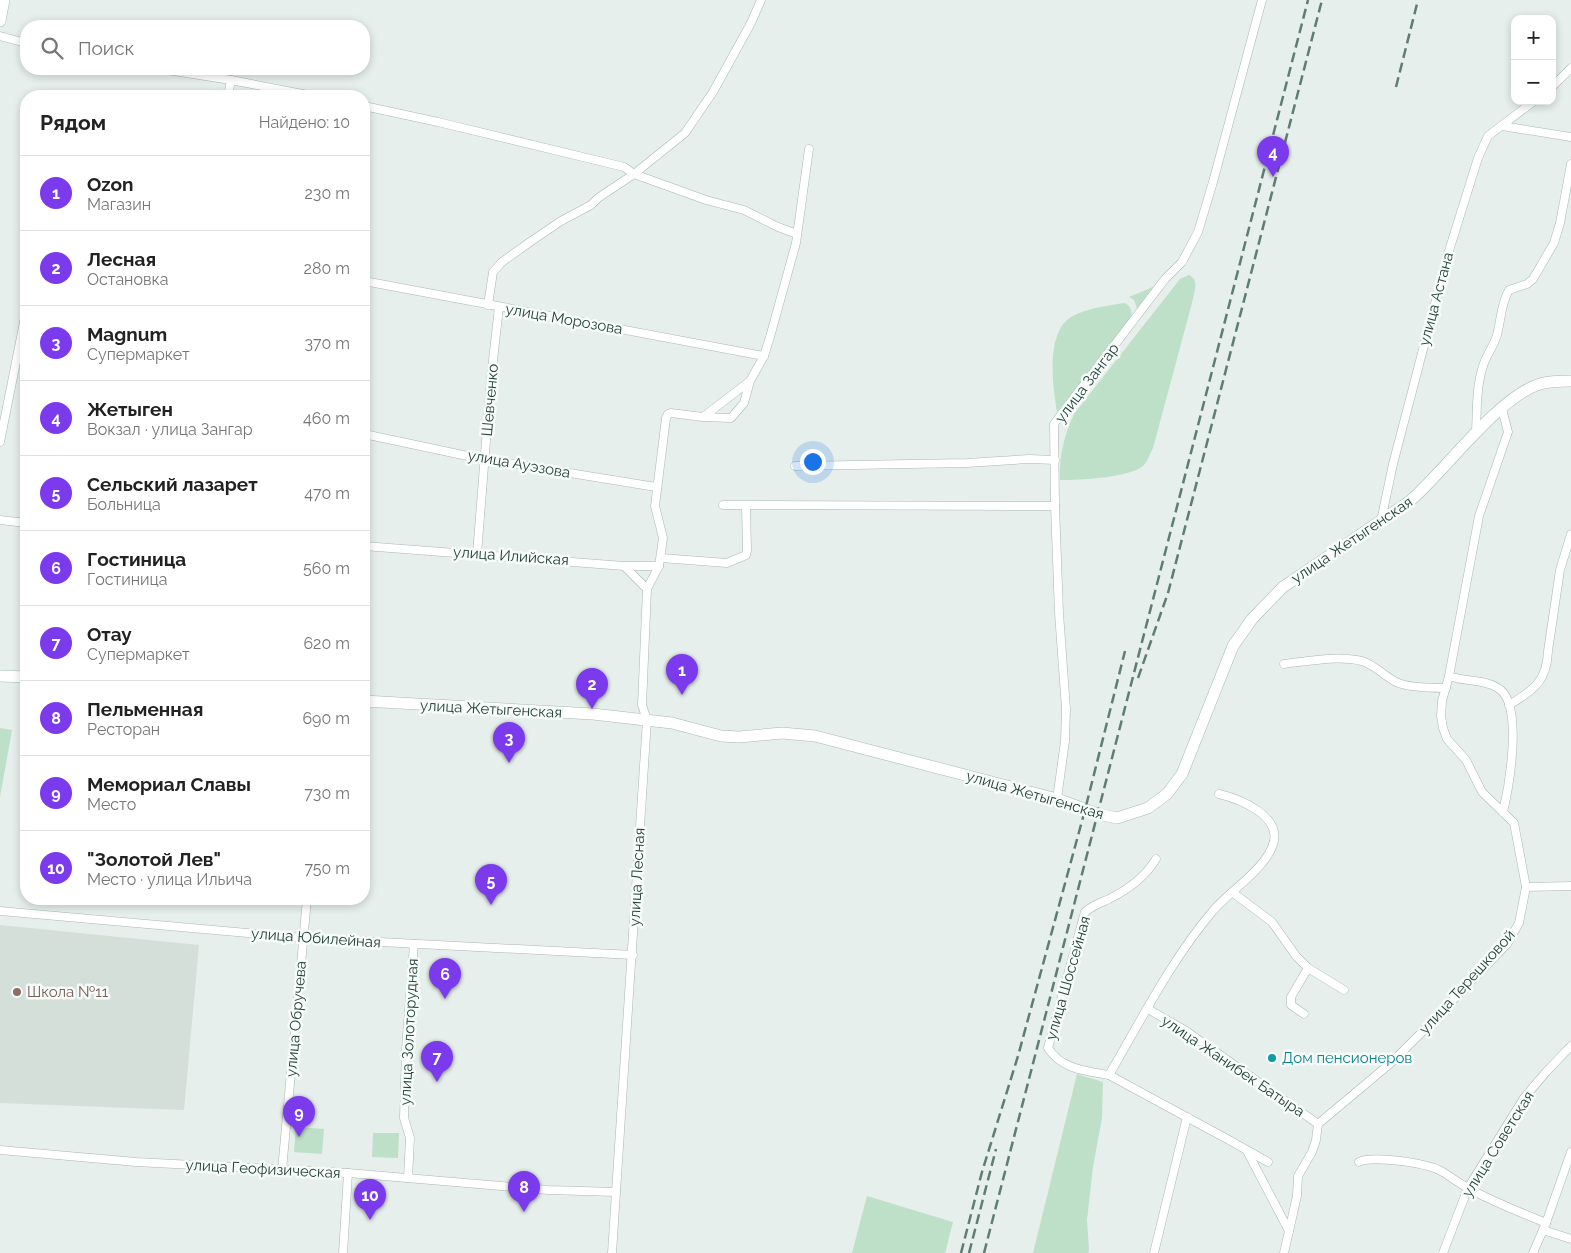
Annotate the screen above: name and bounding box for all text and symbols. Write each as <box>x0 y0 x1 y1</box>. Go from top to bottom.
map controls <box>1511 15 1556 105</box>
button: + <box>1511 15 1556 60</box>
search box <box>20 20 370 75</box>
icon: search <box>38 34 66 62</box>
text: Поиск <box>78 37 134 59</box>
button: − <box>1511 60 1556 105</box>
text: Рядом <box>40 110 106 135</box>
text: Найдено: 10 <box>259 113 350 132</box>
pin: 4 <box>1257 136 1289 177</box>
text: Ozon <box>87 173 134 195</box>
text: 1 <box>52 184 60 203</box>
text: 230 m <box>305 184 350 203</box>
text: Магазин <box>87 195 151 214</box>
text: Лесная <box>87 248 156 270</box>
street label: улица Астана <box>1415 250 1457 348</box>
text: 2 <box>51 259 61 278</box>
text: 280 m <box>304 259 350 278</box>
text: Остановка <box>87 270 169 289</box>
street label: улица Морозова <box>504 300 624 338</box>
text: Magnum <box>87 323 167 345</box>
text: 3 <box>52 334 60 353</box>
text: 370 m <box>304 334 350 353</box>
street label: улица Зангар <box>1051 340 1123 426</box>
text: Супермаркет <box>87 345 190 364</box>
street label: Шевченко <box>478 363 502 437</box>
text: Жетыген <box>87 398 173 420</box>
text: 4 <box>51 409 61 428</box>
text: 460 m <box>303 409 350 428</box>
text: Вокзал · улица Зангар <box>87 420 253 439</box>
street label: улица Ауэзова <box>466 446 572 482</box>
your location <box>800 449 826 475</box>
text: Сельский лазарет <box>87 473 258 495</box>
text: 5 <box>52 484 60 503</box>
text: 470 m <box>304 484 350 503</box>
street label: улица Жетыгенская <box>1288 493 1416 587</box>
text: Больница <box>87 495 161 514</box>
street label: улица Илийская <box>453 543 569 569</box>
text: Гостиница <box>87 548 186 570</box>
text: 6 <box>51 559 61 578</box>
text: 560 m <box>303 559 350 578</box>
text: Гостиница <box>87 570 168 589</box>
text: Отау <box>87 623 132 645</box>
text: 7 <box>52 634 60 653</box>
text: 620 m <box>303 634 350 653</box>
text: Супермаркет <box>87 645 190 664</box>
pin: 1 <box>666 654 698 695</box>
pin: 2 <box>576 668 608 709</box>
street label: улица Жетыгенская <box>419 696 563 722</box>
text: Пельменная <box>87 698 203 720</box>
text: 8 <box>51 709 61 728</box>
text: 690 m <box>302 709 350 728</box>
text: Ресторан <box>87 720 160 739</box>
pin: 3 <box>493 722 525 763</box>
street label: улица Жетыгенская <box>964 767 1106 823</box>
text: Мемориал Славы <box>87 773 251 795</box>
text: 9 <box>51 784 61 803</box>
text: 730 m <box>304 784 350 803</box>
text: Место <box>87 795 136 814</box>
street label: улица Лесная <box>625 827 649 927</box>
text: "Золотой Лев" <box>87 848 221 870</box>
text: 10 <box>47 859 65 878</box>
text: 750 m <box>304 859 350 878</box>
pin: 5 <box>475 864 507 905</box>
text: Место · улица Ильича <box>87 870 252 889</box>
street label: улица Шоссейная <box>1042 914 1094 1042</box>
street label: улица Юбилейная <box>251 924 381 952</box>
street label: улица Терешковой <box>1415 926 1519 1038</box>
street label: улица Золоторудная <box>396 958 422 1106</box>
pin: 6 <box>429 958 461 999</box>
street label: улица Обручева <box>282 960 310 1078</box>
place label: Школа №11 <box>27 983 109 1001</box>
marker: Школа №11 <box>11 986 23 998</box>
street label: улица Жанибек Батыра <box>1158 1011 1308 1121</box>
pin: 7 <box>421 1041 453 1082</box>
place label: Дом пенсионеров <box>1282 1049 1412 1067</box>
marker: Дом пенсионеров <box>1266 1052 1278 1064</box>
street label: улица Советская <box>1458 1088 1538 1200</box>
pin: 9 <box>283 1096 315 1137</box>
street label: улица Геофизическая <box>185 1156 341 1182</box>
pin: 8 <box>508 1171 540 1212</box>
pin: 10 <box>354 1179 386 1220</box>

